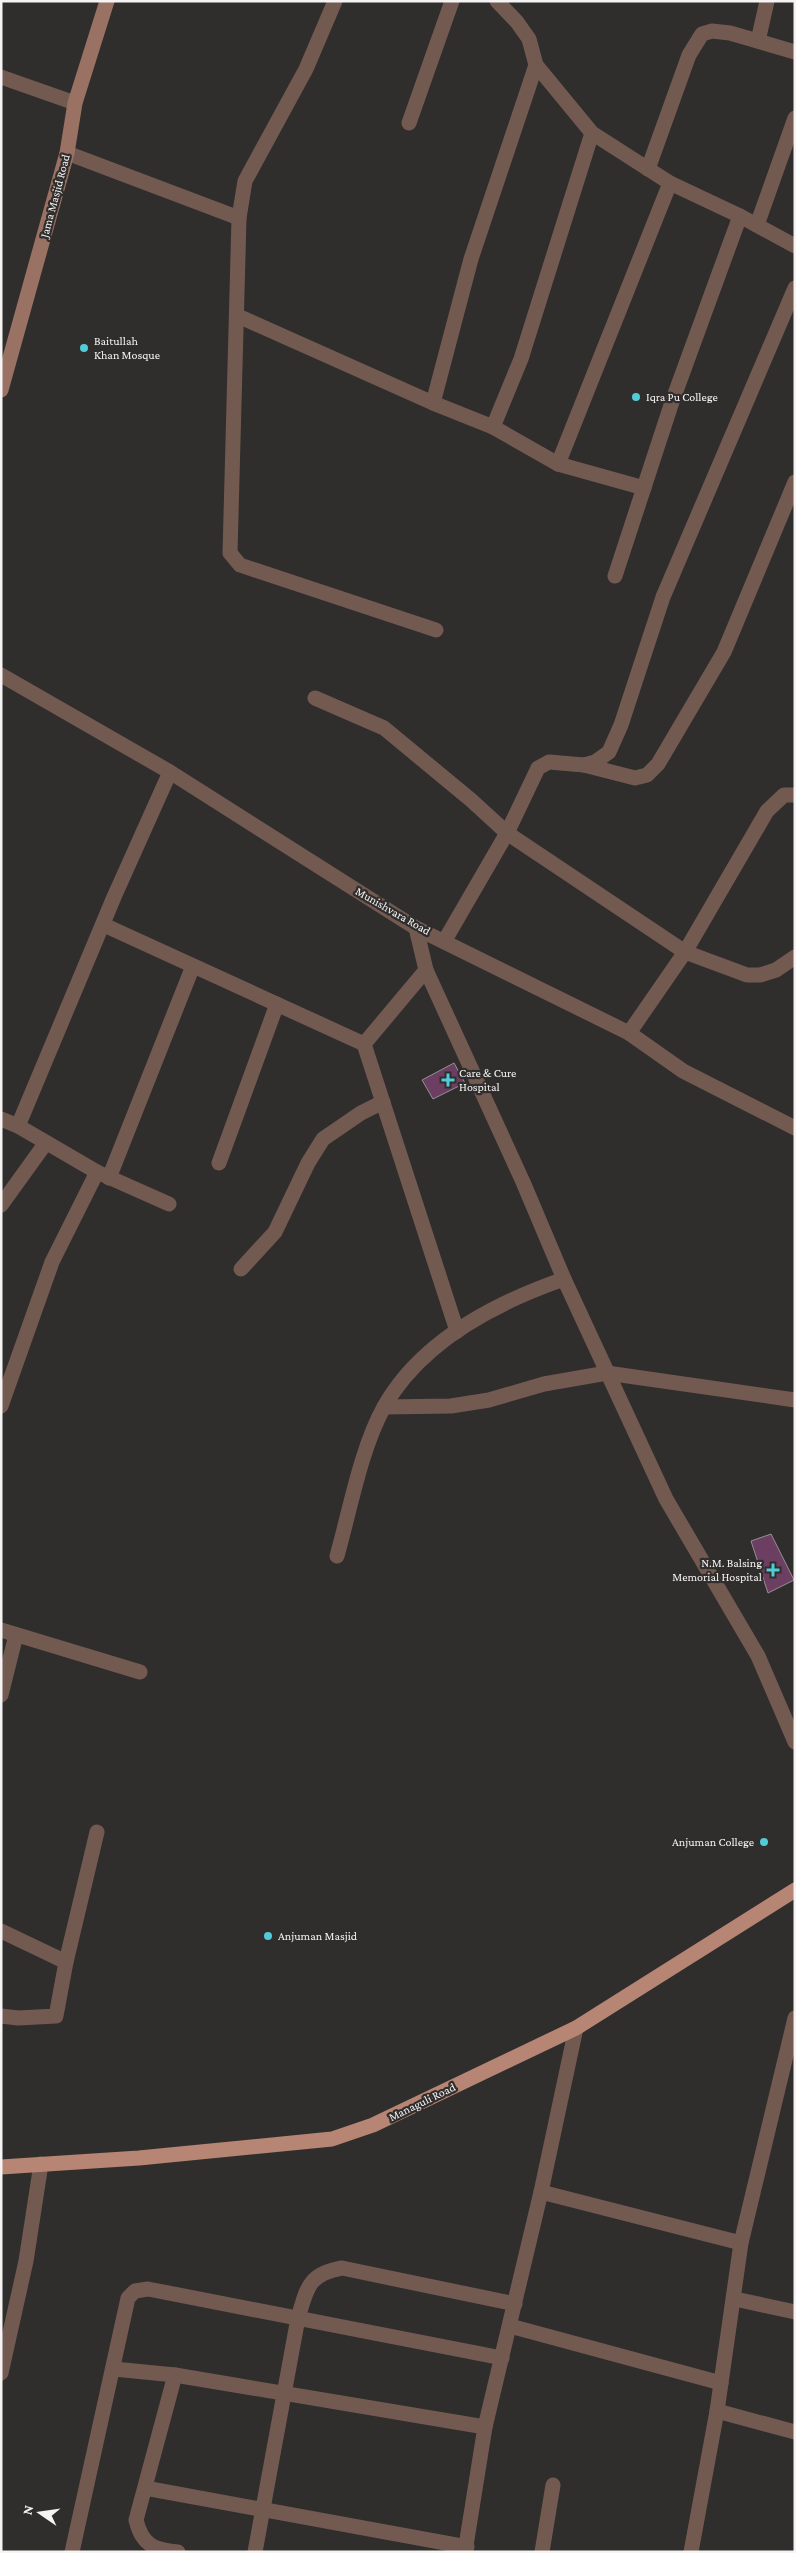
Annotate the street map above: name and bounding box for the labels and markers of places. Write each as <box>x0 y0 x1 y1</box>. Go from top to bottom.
place label: Baitullah Khan Mosque <box>94 334 160 362</box>
marker: Baitullah Khan Mosque <box>78 342 90 354</box>
place label: Iqra Pu College <box>646 390 718 404</box>
marker: Iqra Pu College <box>630 391 642 403</box>
place label: Care & Cure Hospital <box>459 1066 516 1094</box>
marker: Care & Cure Hospital <box>441 1073 455 1087</box>
place label: N.M. Balsing Memorial Hospital <box>672 1556 762 1584</box>
marker: N.M. Balsing Memorial Hospital <box>766 1563 780 1577</box>
place label: Anjuman College <box>672 1835 754 1849</box>
marker: Anjuman College <box>758 1836 770 1848</box>
place label: Anjuman Masjid <box>278 1929 358 1943</box>
marker: Anjuman Masjid <box>262 1930 274 1942</box>

